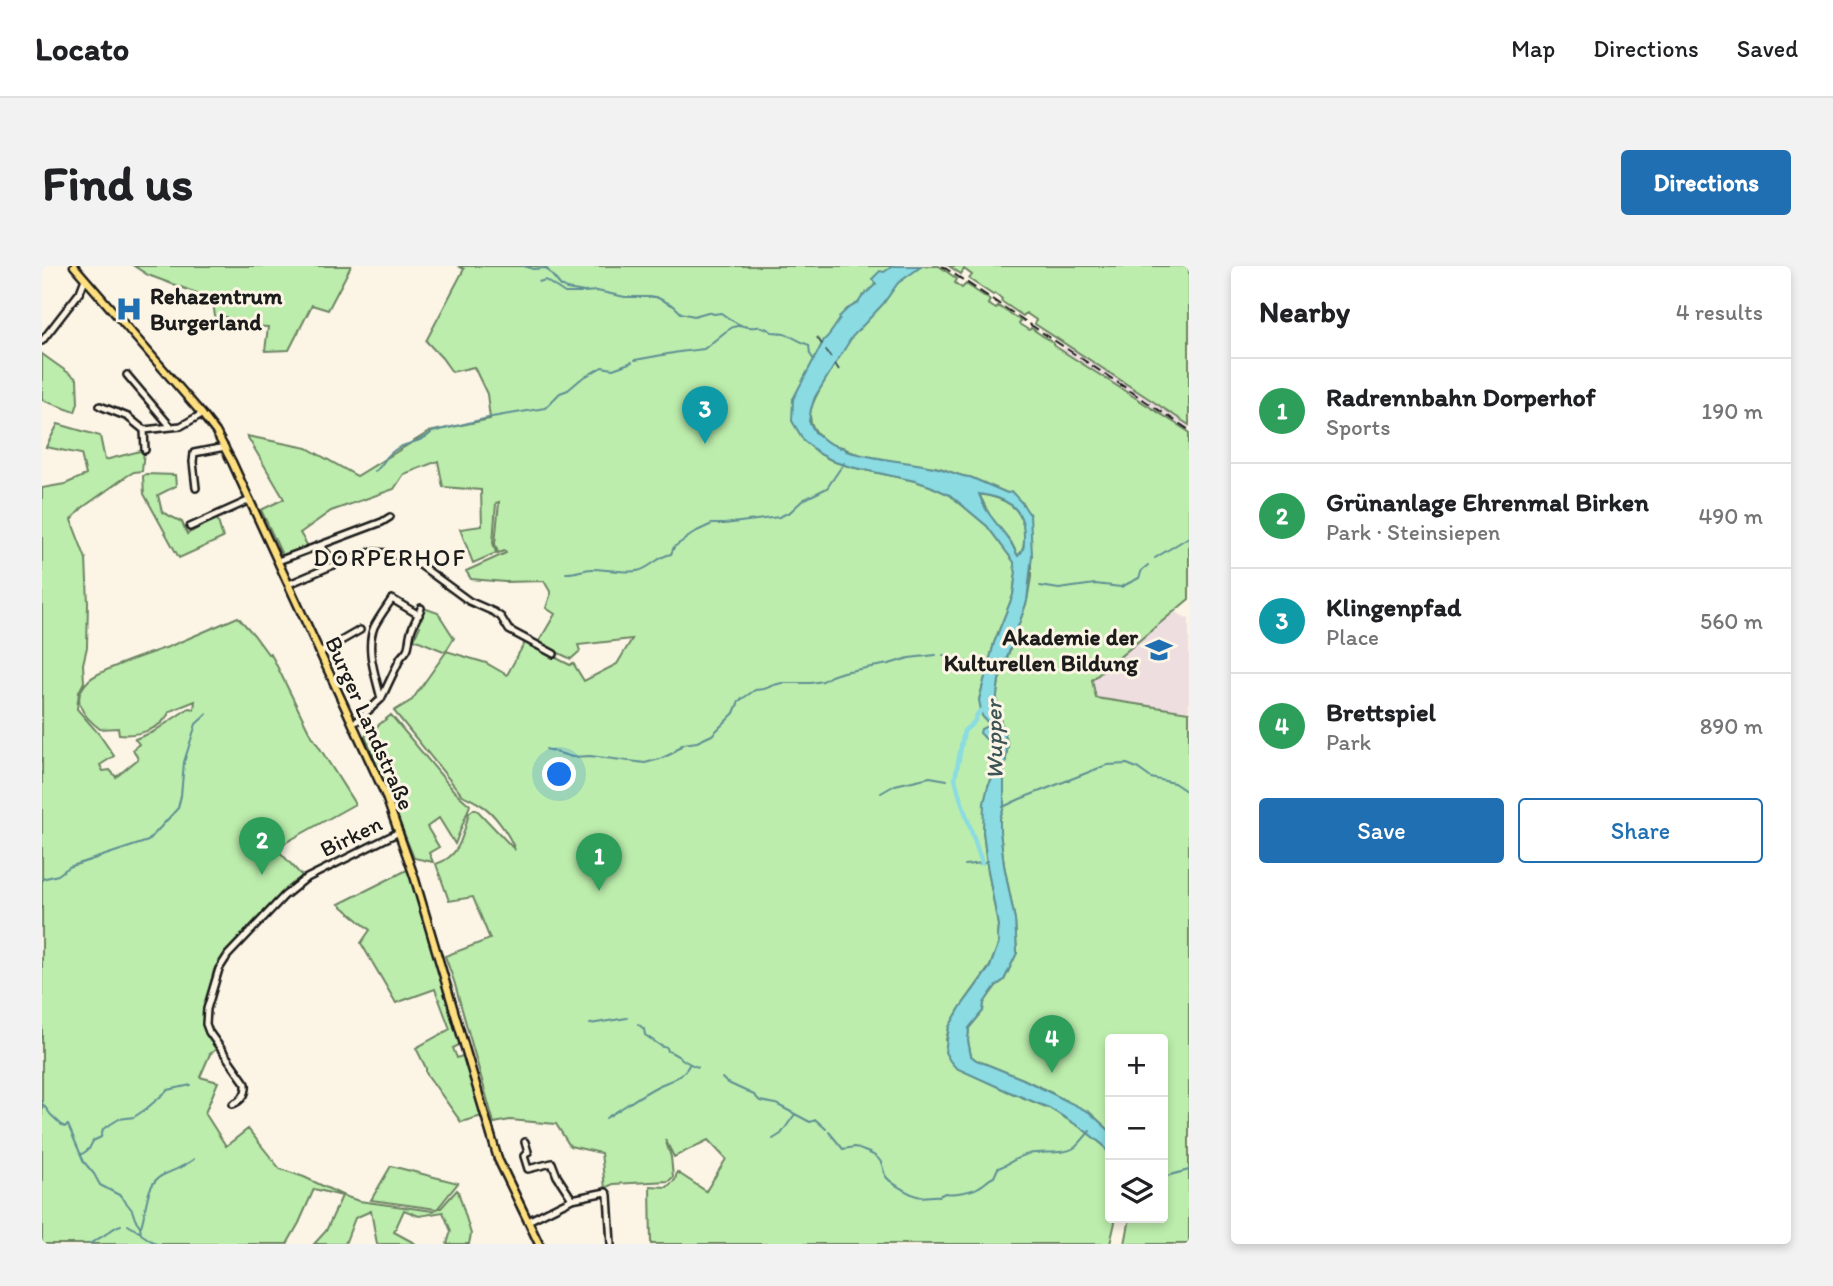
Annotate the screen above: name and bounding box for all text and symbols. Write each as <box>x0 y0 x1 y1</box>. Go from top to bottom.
text: Locato <box>35 29 129 68</box>
text: Map <box>1511 34 1555 63</box>
text: Directions <box>1593 34 1699 63</box>
text: Saved <box>1737 34 1798 63</box>
button: Directions <box>1621 150 1791 215</box>
text: Find us <box>42 153 193 212</box>
place label: Rehazentrum Burgerland <box>150 282 283 336</box>
text: Nearby <box>1259 293 1350 330</box>
hospital icon: Rehazentrum Burgerland <box>114 294 144 324</box>
text: 4 results <box>1676 298 1763 326</box>
text: Radrennbahn Dorperhof <box>1326 381 1596 413</box>
pin: 3 <box>682 386 728 444</box>
text: 1 <box>1277 397 1287 425</box>
text: 190 m <box>1702 397 1763 425</box>
text: Sports <box>1326 413 1390 441</box>
text: Grünanlage Ehrenmal Birken <box>1326 486 1649 518</box>
text: 2 <box>1276 502 1288 530</box>
text: 490 m <box>1698 502 1763 530</box>
text: Park · Steinsiepen <box>1326 518 1500 546</box>
district label: DORPERHOF <box>313 543 467 572</box>
text: Klingenpfad <box>1326 591 1461 623</box>
text: 3 <box>1276 607 1288 635</box>
text: 560 m <box>1700 607 1763 635</box>
place label: Akademie der Kulturellen Bildung <box>944 623 1139 677</box>
text: Place <box>1326 623 1379 651</box>
street label: Burger Landstraße <box>319 632 421 814</box>
school or university icon: Akademie der Kulturellen Bildung <box>1144 635 1174 665</box>
text: Brettspiel <box>1326 696 1436 728</box>
water label: Wupper <box>978 698 1009 780</box>
text: 4 <box>1275 712 1289 740</box>
text: 890 m <box>1700 712 1763 740</box>
text: Park <box>1326 728 1371 756</box>
your location <box>542 757 576 791</box>
button: Save <box>1259 798 1504 863</box>
button: Share <box>1518 798 1763 863</box>
street label: Birken <box>315 809 387 863</box>
pin: 2 <box>239 817 285 875</box>
pin: 1 <box>576 833 622 891</box>
pin: 4 <box>1029 1015 1075 1073</box>
map controls <box>1105 1034 1168 1223</box>
button: + <box>1105 1034 1168 1097</box>
button: − <box>1105 1097 1168 1160</box>
button: layers <box>1105 1160 1168 1223</box>

